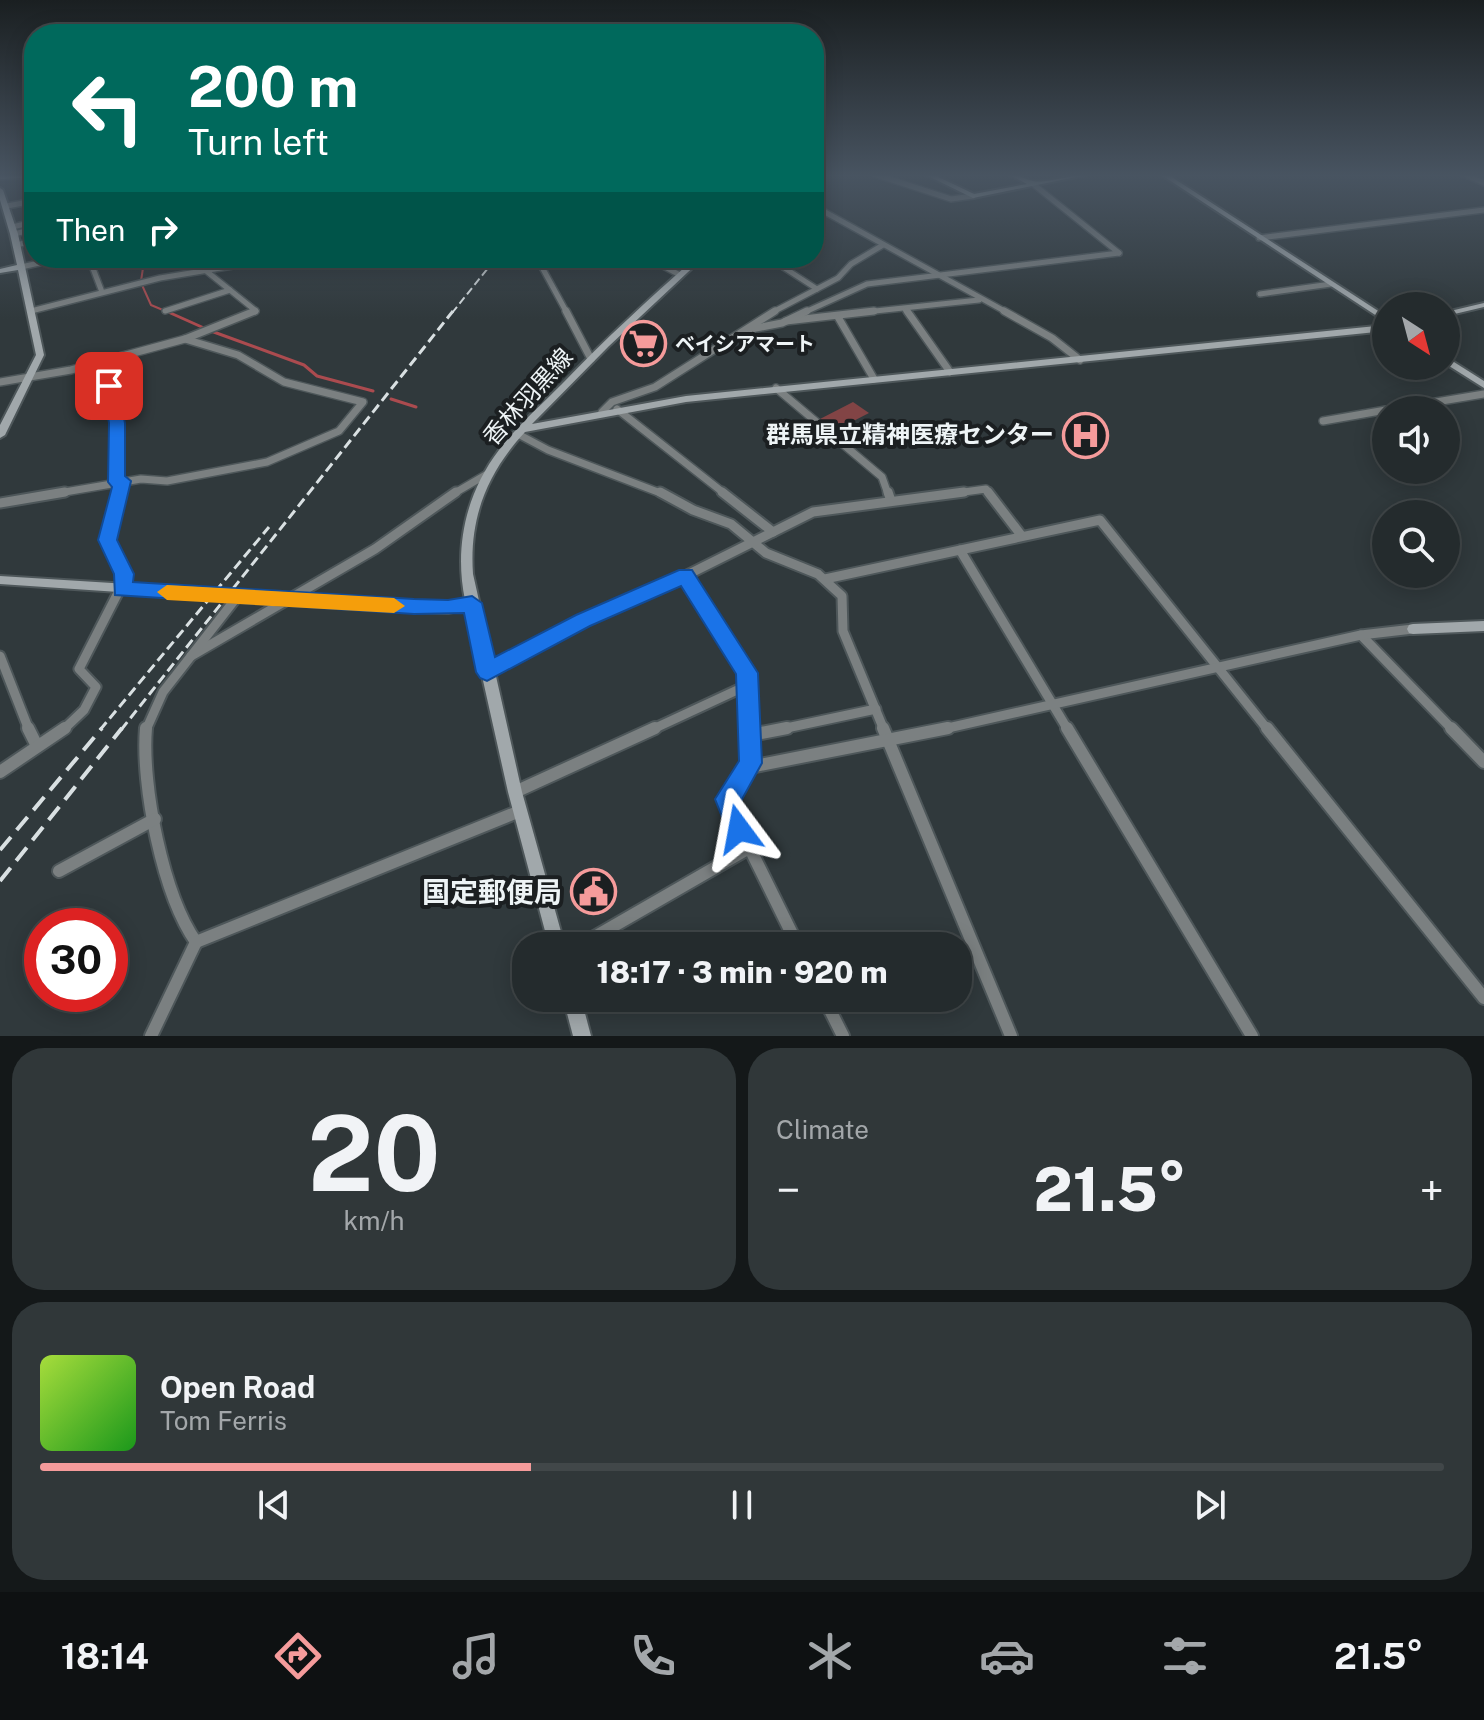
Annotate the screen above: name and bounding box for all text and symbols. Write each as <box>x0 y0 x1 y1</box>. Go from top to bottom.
text: 200 m <box>188 54 358 120</box>
icon: left <box>56 56 160 160</box>
text: Turn left <box>188 121 329 163</box>
icon: right <box>141 208 185 252</box>
text: Then <box>56 212 125 248</box>
north arrow <box>1372 292 1460 380</box>
map controls <box>1372 292 1460 588</box>
supermarket icon: ベイシアマート <box>620 320 668 368</box>
place label: ベイシアマート <box>675 332 815 356</box>
street label: 香林羽黒線 <box>477 342 578 450</box>
pin <box>75 352 143 420</box>
icon: arrive <box>87 364 131 408</box>
button: sound <box>1372 396 1460 484</box>
hospital icon: 群馬県立精神医療センター <box>1061 411 1109 459</box>
place label: 群馬県立精神医療センター <box>766 420 1054 448</box>
button: search <box>1372 500 1460 588</box>
position arrow <box>697 787 781 871</box>
public building icon: 国定郵便局 <box>569 868 617 916</box>
place label: 国定郵便局 <box>422 875 562 908</box>
speed limit sign: 30 <box>24 908 128 1012</box>
text: 18:17 · 3 min · 920 m <box>597 954 887 990</box>
text: 20 <box>307 1092 441 1214</box>
text: Climate <box>776 1114 869 1145</box>
text: 21.5° <box>1034 1154 1187 1225</box>
text: − <box>776 1164 800 1216</box>
text: + <box>1420 1164 1444 1216</box>
text: km/h <box>343 1205 405 1236</box>
text: Open Road <box>160 1369 315 1405</box>
text: Tom Ferris <box>160 1405 287 1436</box>
icon: previous <box>252 1483 296 1527</box>
icon: pause <box>720 1483 764 1527</box>
icon: next <box>1188 1483 1232 1527</box>
icon: directions <box>270 1628 326 1684</box>
icon: music <box>448 1628 504 1684</box>
icon: phone <box>625 1628 681 1684</box>
icon: climate <box>802 1628 858 1684</box>
icon: car <box>979 1628 1035 1684</box>
icon: filters <box>1157 1628 1213 1684</box>
text: 18:14 <box>61 1635 149 1677</box>
text: 21.5° <box>1334 1635 1423 1677</box>

